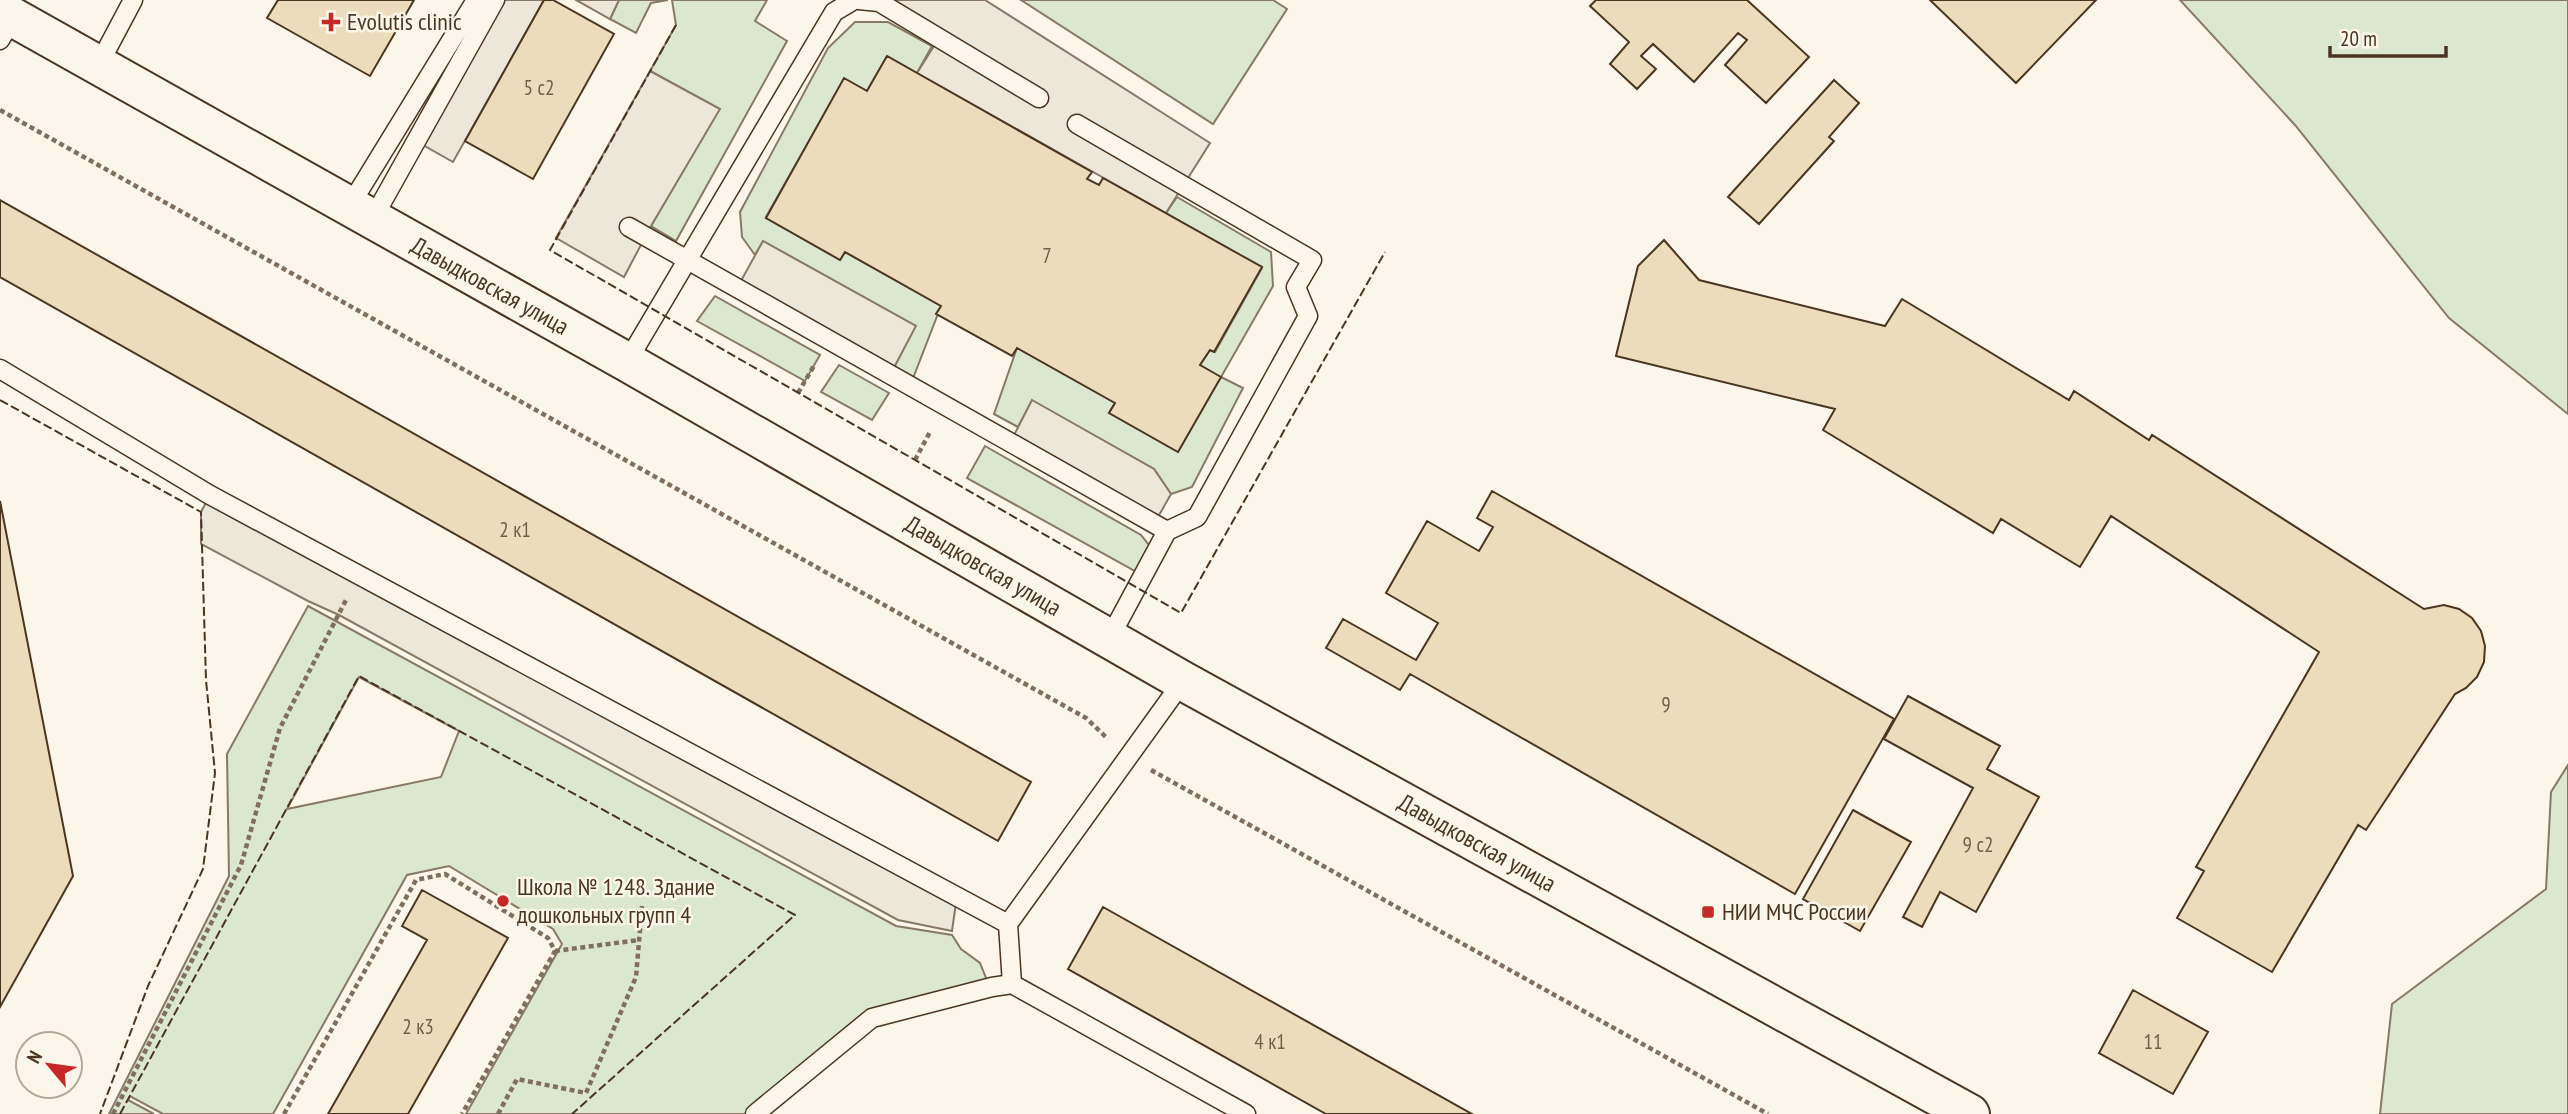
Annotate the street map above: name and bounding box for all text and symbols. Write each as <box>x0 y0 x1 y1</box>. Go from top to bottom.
place label: Evolutis clinic <box>347 6 462 37</box>
marker: Evolutis clinic <box>321 12 341 32</box>
scale bar <box>2330 14 2446 58</box>
text: 20 m <box>2340 25 2377 52</box>
house number: 5 с2 <box>524 74 554 101</box>
street label: Давыдковская улица <box>406 229 575 342</box>
house number: 7 <box>1042 242 1052 269</box>
street label: Давыдковская улица <box>899 508 1067 623</box>
house number: 2 к1 <box>499 516 531 543</box>
house number: 9 <box>1661 691 1671 718</box>
street label: Давыдковская улица <box>1393 786 1562 899</box>
house number: 9 с2 <box>1963 831 1993 858</box>
place label: Школа № 1248. Здание дошкольных групп 4 <box>517 871 715 930</box>
marker: Школа № 1248. Здание дошкольных групп 4 <box>495 893 511 909</box>
place label: НИИ МЧС России <box>1722 896 1867 927</box>
marker: НИИ МЧС России <box>1700 904 1716 920</box>
house number: 2 к3 <box>402 1013 434 1040</box>
house number: 4 к1 <box>1254 1028 1286 1055</box>
house number: 11 <box>2144 1028 2162 1055</box>
north arrow <box>14 1030 84 1100</box>
text: N <box>21 1046 47 1067</box>

